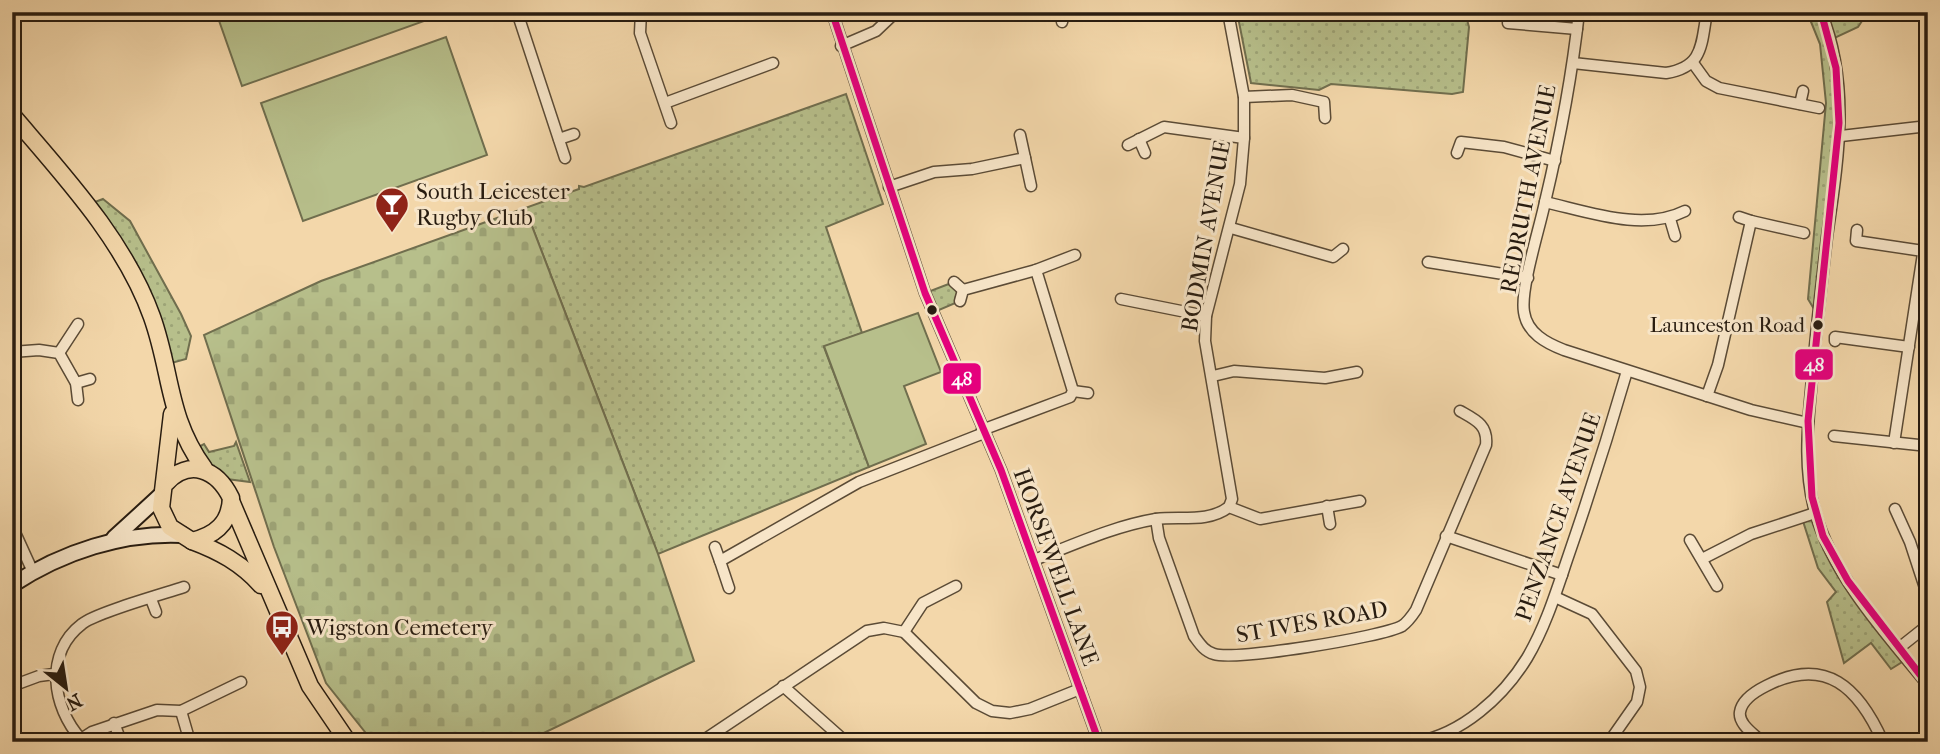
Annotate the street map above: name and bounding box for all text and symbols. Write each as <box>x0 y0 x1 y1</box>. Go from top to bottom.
street label: REDRUTH AVENUE <box>1495 82 1561 296</box>
street label: BODMIN AVENUE <box>1176 138 1236 334</box>
place label: South Leicester Rugby Club <box>416 178 570 231</box>
bar icon: South Leicester Rugby Club <box>373 185 411 234</box>
unlabelled marker <box>925 303 939 317</box>
place label: Launceston Road <box>1650 313 1806 337</box>
marker: Launceston Road <box>1811 318 1825 332</box>
line badge: 48 <box>1794 348 1834 381</box>
text: 48 <box>1803 354 1824 376</box>
line badge: 48 <box>942 362 982 395</box>
text: 48 <box>951 368 972 390</box>
street label: PENZANCE AVENUE <box>1510 409 1606 625</box>
street label: HORSEWELL LANE <box>1008 464 1104 670</box>
street label: ST IVES ROAD <box>1234 595 1390 649</box>
bus stop icon: Wigston Cemetery <box>263 608 301 657</box>
place label: Wigston Cemetery <box>305 614 494 641</box>
north arrow <box>32 652 102 722</box>
text: N <box>62 689 86 715</box>

